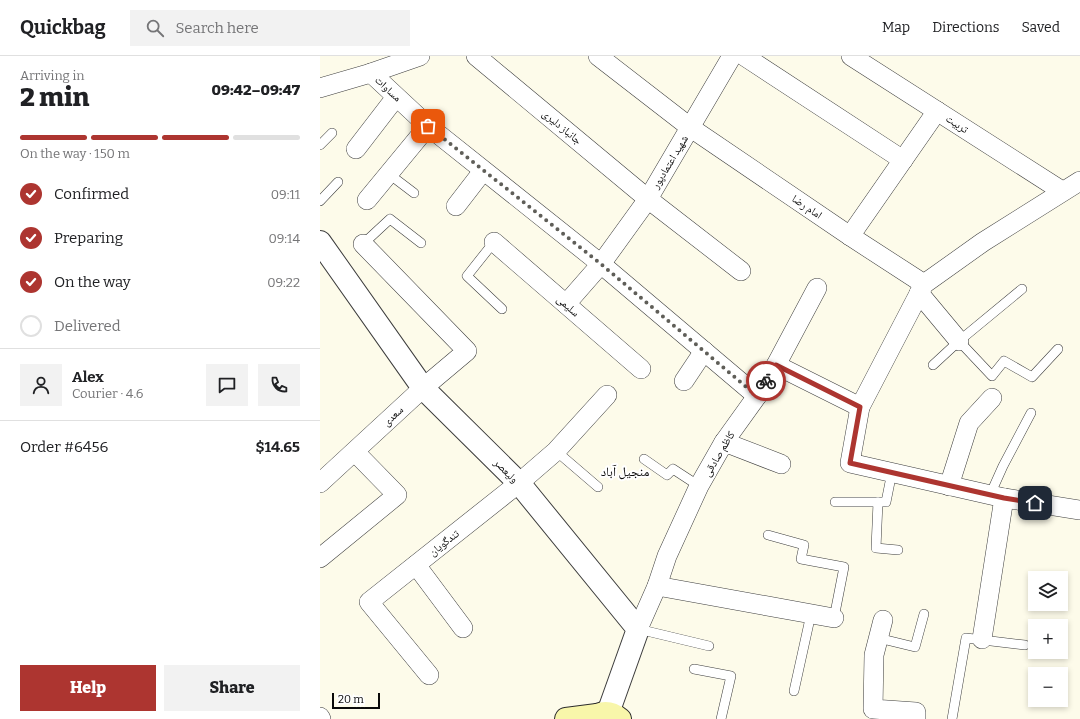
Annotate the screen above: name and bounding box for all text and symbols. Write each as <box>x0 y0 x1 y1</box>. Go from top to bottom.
search box <box>130 10 410 46</box>
text: Quickbag <box>20 16 106 39</box>
icon: search <box>144 17 166 39</box>
text: Search here <box>176 19 259 37</box>
text: Map <box>882 19 910 36</box>
text: Directions <box>932 19 1000 36</box>
text: Saved <box>1022 19 1060 36</box>
text: Arriving in <box>20 68 85 83</box>
street label: مساوات <box>372 74 404 104</box>
text: 09:42–09:47 <box>212 81 300 99</box>
text: 2 min <box>20 82 90 113</box>
street label: جانباز دلیری <box>540 107 584 147</box>
pin <box>411 109 445 143</box>
street label: تربیت <box>943 112 971 136</box>
icon: bag <box>417 115 439 137</box>
street label: شهید اعتمادپور <box>648 133 691 192</box>
text: On the way · 150 m <box>20 146 130 161</box>
icon: check <box>20 183 42 205</box>
text: Confirmed <box>54 185 129 203</box>
text: 09:11 <box>271 187 300 202</box>
street label: امام رضا <box>789 192 825 222</box>
icon: check <box>20 227 42 249</box>
text: Preparing <box>54 229 123 247</box>
text: 09:14 <box>268 231 300 246</box>
icon: check <box>20 271 42 293</box>
text: On the way <box>54 273 131 291</box>
text: 09:22 <box>267 275 300 290</box>
street label: سلیمی <box>554 293 582 319</box>
text: Delivered <box>54 317 121 335</box>
courier <box>746 361 786 401</box>
button: person <box>20 364 62 406</box>
button: chat <box>206 364 248 406</box>
button: phone <box>258 364 300 406</box>
text: Alex <box>72 368 104 386</box>
icon: bike <box>755 370 777 392</box>
text: Courier · 4.6 <box>72 386 144 401</box>
street label: سعدی <box>380 403 406 429</box>
street label: کاظم صادقی <box>700 429 739 480</box>
text: Order #6456 <box>20 438 108 456</box>
text: $14.65 <box>255 438 300 456</box>
street label: ولیعصر <box>490 455 521 486</box>
district label: منجیل آباد <box>601 464 649 480</box>
pin <box>1018 486 1052 520</box>
icon: home <box>1024 492 1046 514</box>
street label: تندگویان <box>426 527 462 559</box>
map controls <box>1028 571 1068 707</box>
button: layers <box>1028 571 1068 611</box>
button: + <box>1028 619 1068 659</box>
button: Help <box>20 665 156 711</box>
button: Share <box>164 665 300 711</box>
button: − <box>1028 667 1068 707</box>
scale bar <box>332 691 380 710</box>
text: 20 m <box>338 693 364 706</box>

